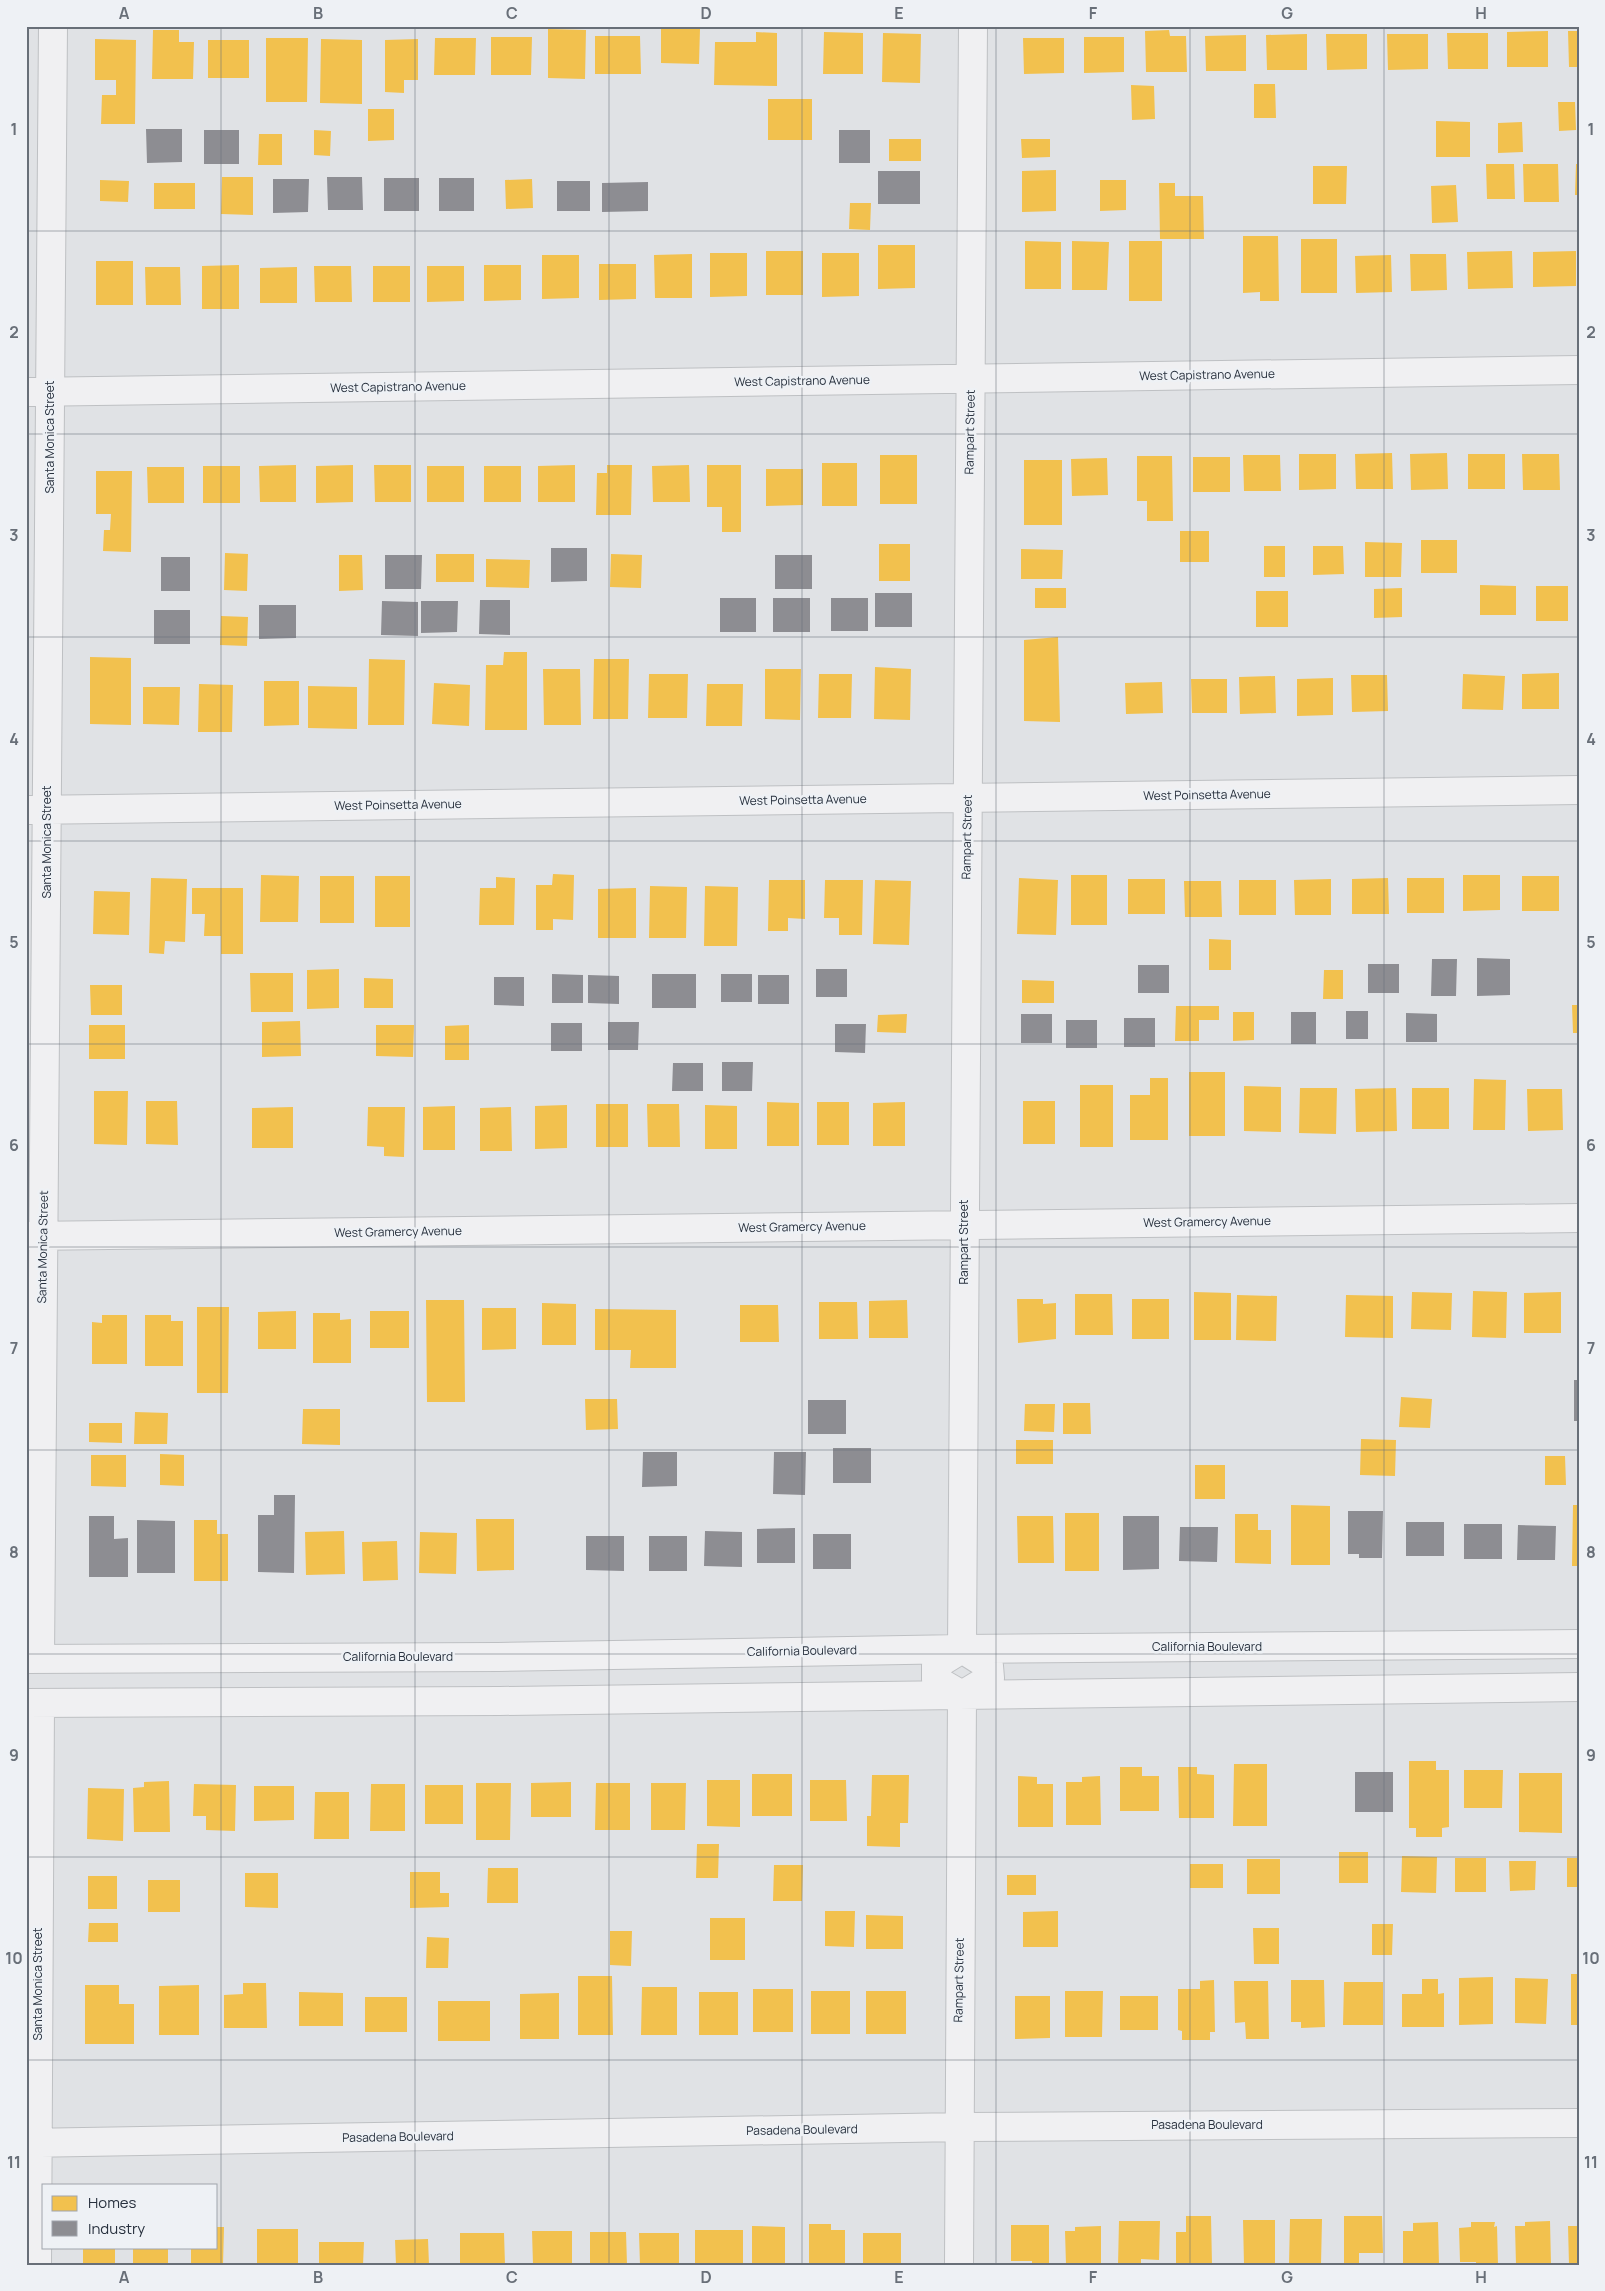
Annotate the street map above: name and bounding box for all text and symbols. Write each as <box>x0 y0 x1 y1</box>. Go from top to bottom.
text: A <box>119 2 130 24</box>
text: B <box>313 2 323 24</box>
text: C <box>506 2 518 24</box>
text: D <box>700 2 712 24</box>
text: E <box>894 2 904 24</box>
text: F <box>1089 2 1098 24</box>
text: G <box>1281 2 1293 24</box>
text: H <box>1475 2 1487 24</box>
text: 1 <box>10 118 18 140</box>
text: 1 <box>1587 118 1595 140</box>
text: 2 <box>9 321 19 343</box>
text: 2 <box>1586 321 1596 343</box>
street label: West Capistrano Avenue <box>1139 365 1275 384</box>
street label: West Capistrano Avenue <box>734 371 870 390</box>
street label: West Capistrano Avenue <box>330 377 466 396</box>
street label: Santa Monica Street <box>41 380 58 494</box>
street label: Rampart Street <box>960 389 979 475</box>
text: 3 <box>9 524 19 546</box>
text: 3 <box>1586 524 1596 546</box>
text: 4 <box>9 728 19 750</box>
text: 4 <box>1586 728 1596 750</box>
street label: Santa Monica Street <box>38 785 55 899</box>
street label: West Poinsetta Avenue <box>1143 785 1271 804</box>
street label: West Poinsetta Avenue <box>739 790 867 809</box>
street label: Rampart Street <box>957 794 976 880</box>
street label: West Poinsetta Avenue <box>334 795 462 814</box>
text: 5 <box>9 931 19 953</box>
text: 5 <box>1586 931 1596 953</box>
text: 6 <box>9 1134 19 1156</box>
text: 6 <box>1586 1134 1596 1156</box>
street label: Santa Monica Street <box>33 1190 52 1304</box>
street label: Rampart Street <box>955 1199 972 1284</box>
street label: West Gramercy Avenue <box>1143 1212 1271 1231</box>
street label: West Gramercy Avenue <box>738 1217 866 1236</box>
street label: West Gramercy Avenue <box>334 1222 462 1241</box>
text: 7 <box>10 1337 18 1359</box>
text: 7 <box>1587 1337 1595 1359</box>
text: 8 <box>9 1541 19 1563</box>
text: 8 <box>1586 1541 1596 1563</box>
street label: California Boulevard <box>1152 1638 1262 1655</box>
street label: California Boulevard <box>747 1641 857 1660</box>
street label: California Boulevard <box>343 1648 453 1665</box>
text: 9 <box>9 1744 19 1766</box>
text: 9 <box>1586 1744 1596 1766</box>
street label: Santa Monica Street <box>29 1927 46 2041</box>
street label: Rampart Street <box>949 1937 968 2023</box>
text: 10 <box>5 1947 23 1969</box>
text: 10 <box>1582 1947 1600 1969</box>
street label: Pasadena Boulevard <box>1151 2116 1263 2133</box>
street label: Pasadena Boulevard <box>746 2120 858 2139</box>
street label: Pasadena Boulevard <box>342 2127 454 2146</box>
text: 11 <box>7 2151 21 2173</box>
text: 11 <box>1584 2151 1598 2173</box>
legend <box>42 2184 218 2248</box>
text: Homes <box>88 2192 137 2213</box>
text: Industry <box>88 2218 145 2239</box>
text: A <box>119 2266 130 2288</box>
text: B <box>313 2266 323 2288</box>
text: C <box>506 2266 518 2288</box>
text: D <box>700 2266 712 2288</box>
text: E <box>894 2266 904 2288</box>
text: F <box>1089 2266 1098 2288</box>
text: G <box>1281 2266 1293 2288</box>
text: H <box>1475 2266 1487 2288</box>

